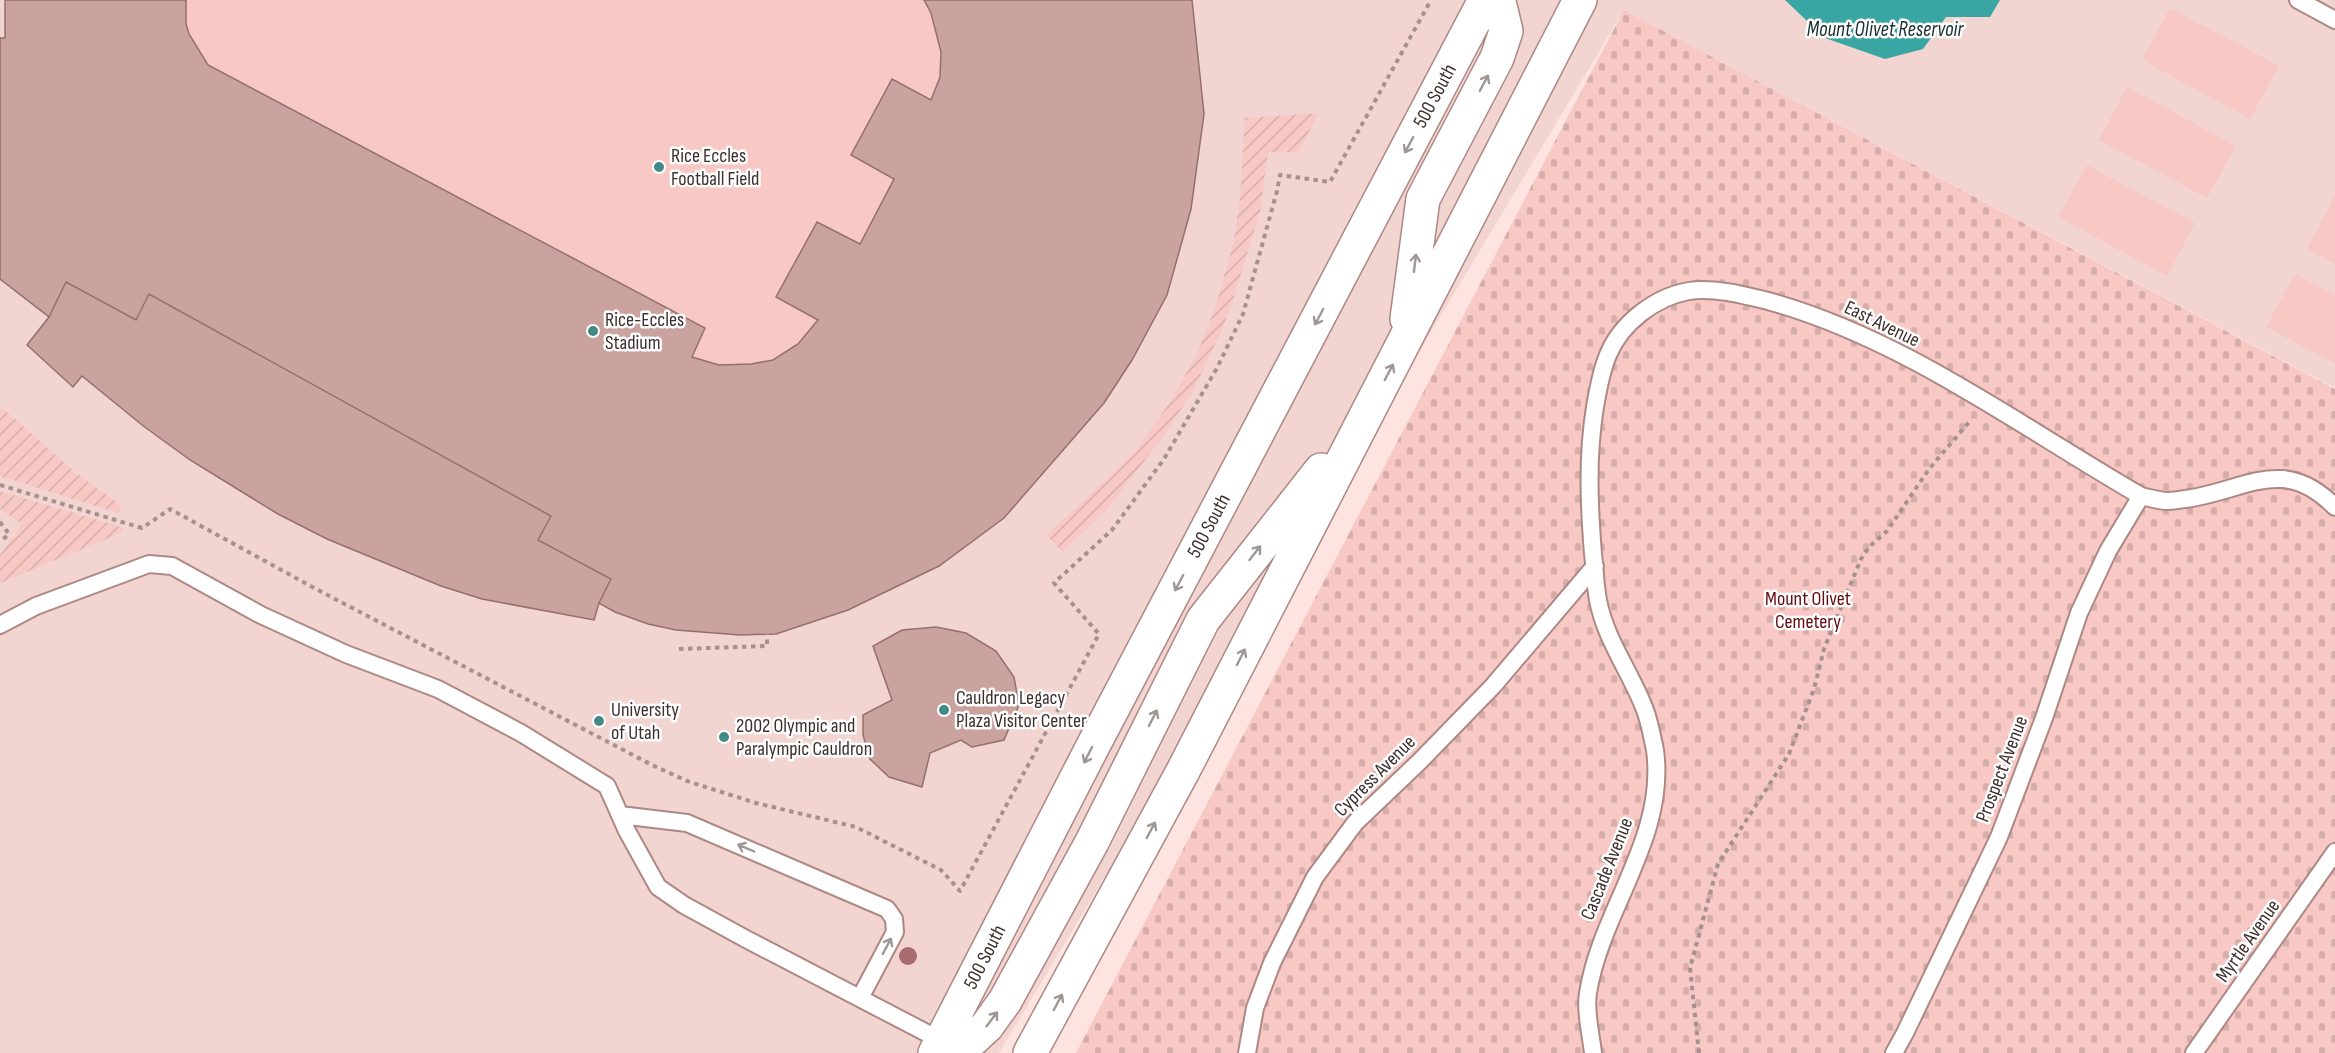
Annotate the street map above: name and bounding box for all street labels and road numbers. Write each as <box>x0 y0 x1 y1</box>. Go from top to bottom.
street label: 500 South <box>1408 60 1462 132</box>
street label: East Avenue <box>1840 295 1924 353</box>
street label: 500 South <box>1182 490 1236 562</box>
street label: Prospect Avenue <box>1971 713 2033 825</box>
street label: Cypress Avenue <box>1329 730 1421 822</box>
street label: Cascade Avenue <box>1576 814 1638 924</box>
street label: Myrtle Avenue <box>2211 895 2285 987</box>
street label: 500 South <box>959 921 1011 993</box>

